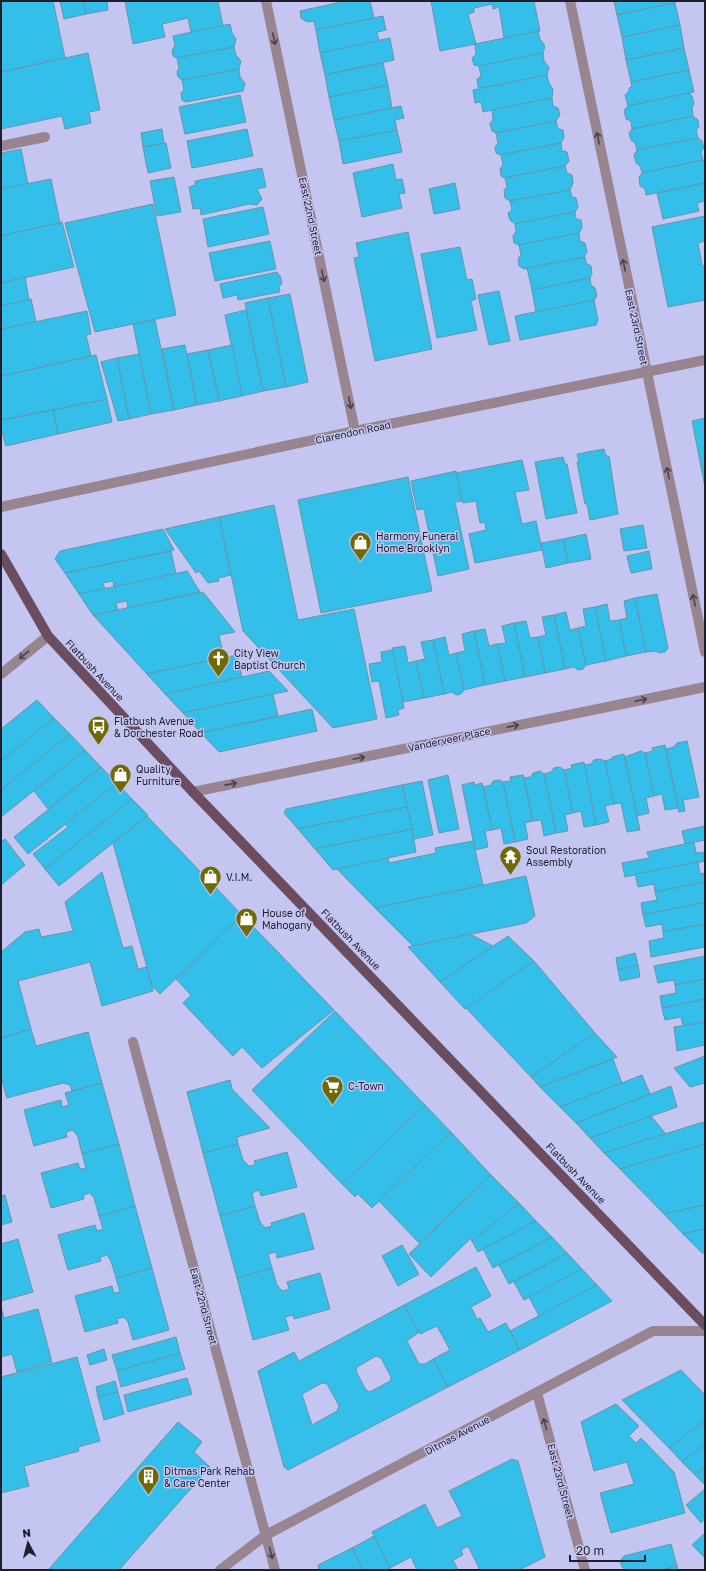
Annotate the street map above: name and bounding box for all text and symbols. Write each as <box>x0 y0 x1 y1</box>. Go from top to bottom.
one-way arrow <box>271 32 279 45</box>
one-way arrow <box>593 131 601 144</box>
street label: East 22nd Street <box>297 176 325 256</box>
one-way arrow <box>620 259 628 272</box>
one-way arrow <box>320 269 328 282</box>
street label: East 23rd Street <box>623 288 651 366</box>
one-way arrow <box>346 397 354 410</box>
street label: Clarendon Road <box>314 418 392 446</box>
one-way arrow <box>663 467 671 480</box>
shop icon: Harmony Funeral Home Brooklyn <box>347 529 373 562</box>
place label: Harmony Funeral Home Brooklyn <box>376 530 459 554</box>
one-way arrow <box>690 594 698 607</box>
street label: Flatbush Avenue <box>63 637 127 704</box>
church icon: City View Baptist Church <box>206 646 232 679</box>
place label: City View Baptist Church <box>234 647 305 671</box>
one-way arrow <box>19 651 30 660</box>
one-way arrow <box>634 696 647 704</box>
bus stop icon: Flatbush Avenue & Dorchester Road <box>85 714 111 747</box>
place label: Flatbush Avenue & Dorchester Road <box>114 715 203 739</box>
one-way arrow <box>506 722 519 730</box>
street label: Vanderveer Place <box>407 724 492 754</box>
one-way arrow <box>352 754 365 762</box>
shop icon: Quality Furniture <box>108 762 134 795</box>
place label: Quality Furniture <box>136 763 181 787</box>
one-way arrow <box>224 780 237 788</box>
temple icon: Soul Restoration Assembly <box>498 843 524 876</box>
place label: Soul Restoration Assembly <box>526 844 606 868</box>
shop icon: V.I.M. <box>198 864 224 897</box>
place label: V.I.M. <box>226 871 252 883</box>
shop icon: House of Mahogany <box>234 906 260 939</box>
street label: Flatbush Avenue <box>319 906 383 972</box>
place label: House of Mahogany <box>262 907 312 931</box>
supermarket icon: C-Town <box>320 1073 346 1106</box>
place label: C-Town <box>348 1080 384 1092</box>
street label: Flatbush Avenue <box>544 1140 608 1206</box>
street label: East 22nd Street <box>188 1266 220 1346</box>
street label: Ditmas Avenue <box>423 1413 491 1457</box>
one-way arrow <box>541 1418 549 1431</box>
street label: East 23rd Street <box>545 1442 577 1520</box>
building icon: Ditmas Park Rehab & Care Center <box>135 1464 161 1497</box>
place label: Ditmas Park Rehab & Care Center <box>164 1465 255 1489</box>
north arrow <box>8 1523 48 1563</box>
text: N <box>22 1526 32 1540</box>
scale bar <box>570 1537 645 1563</box>
text: 20 m <box>576 1543 604 1558</box>
one-way arrow <box>267 1546 275 1559</box>

